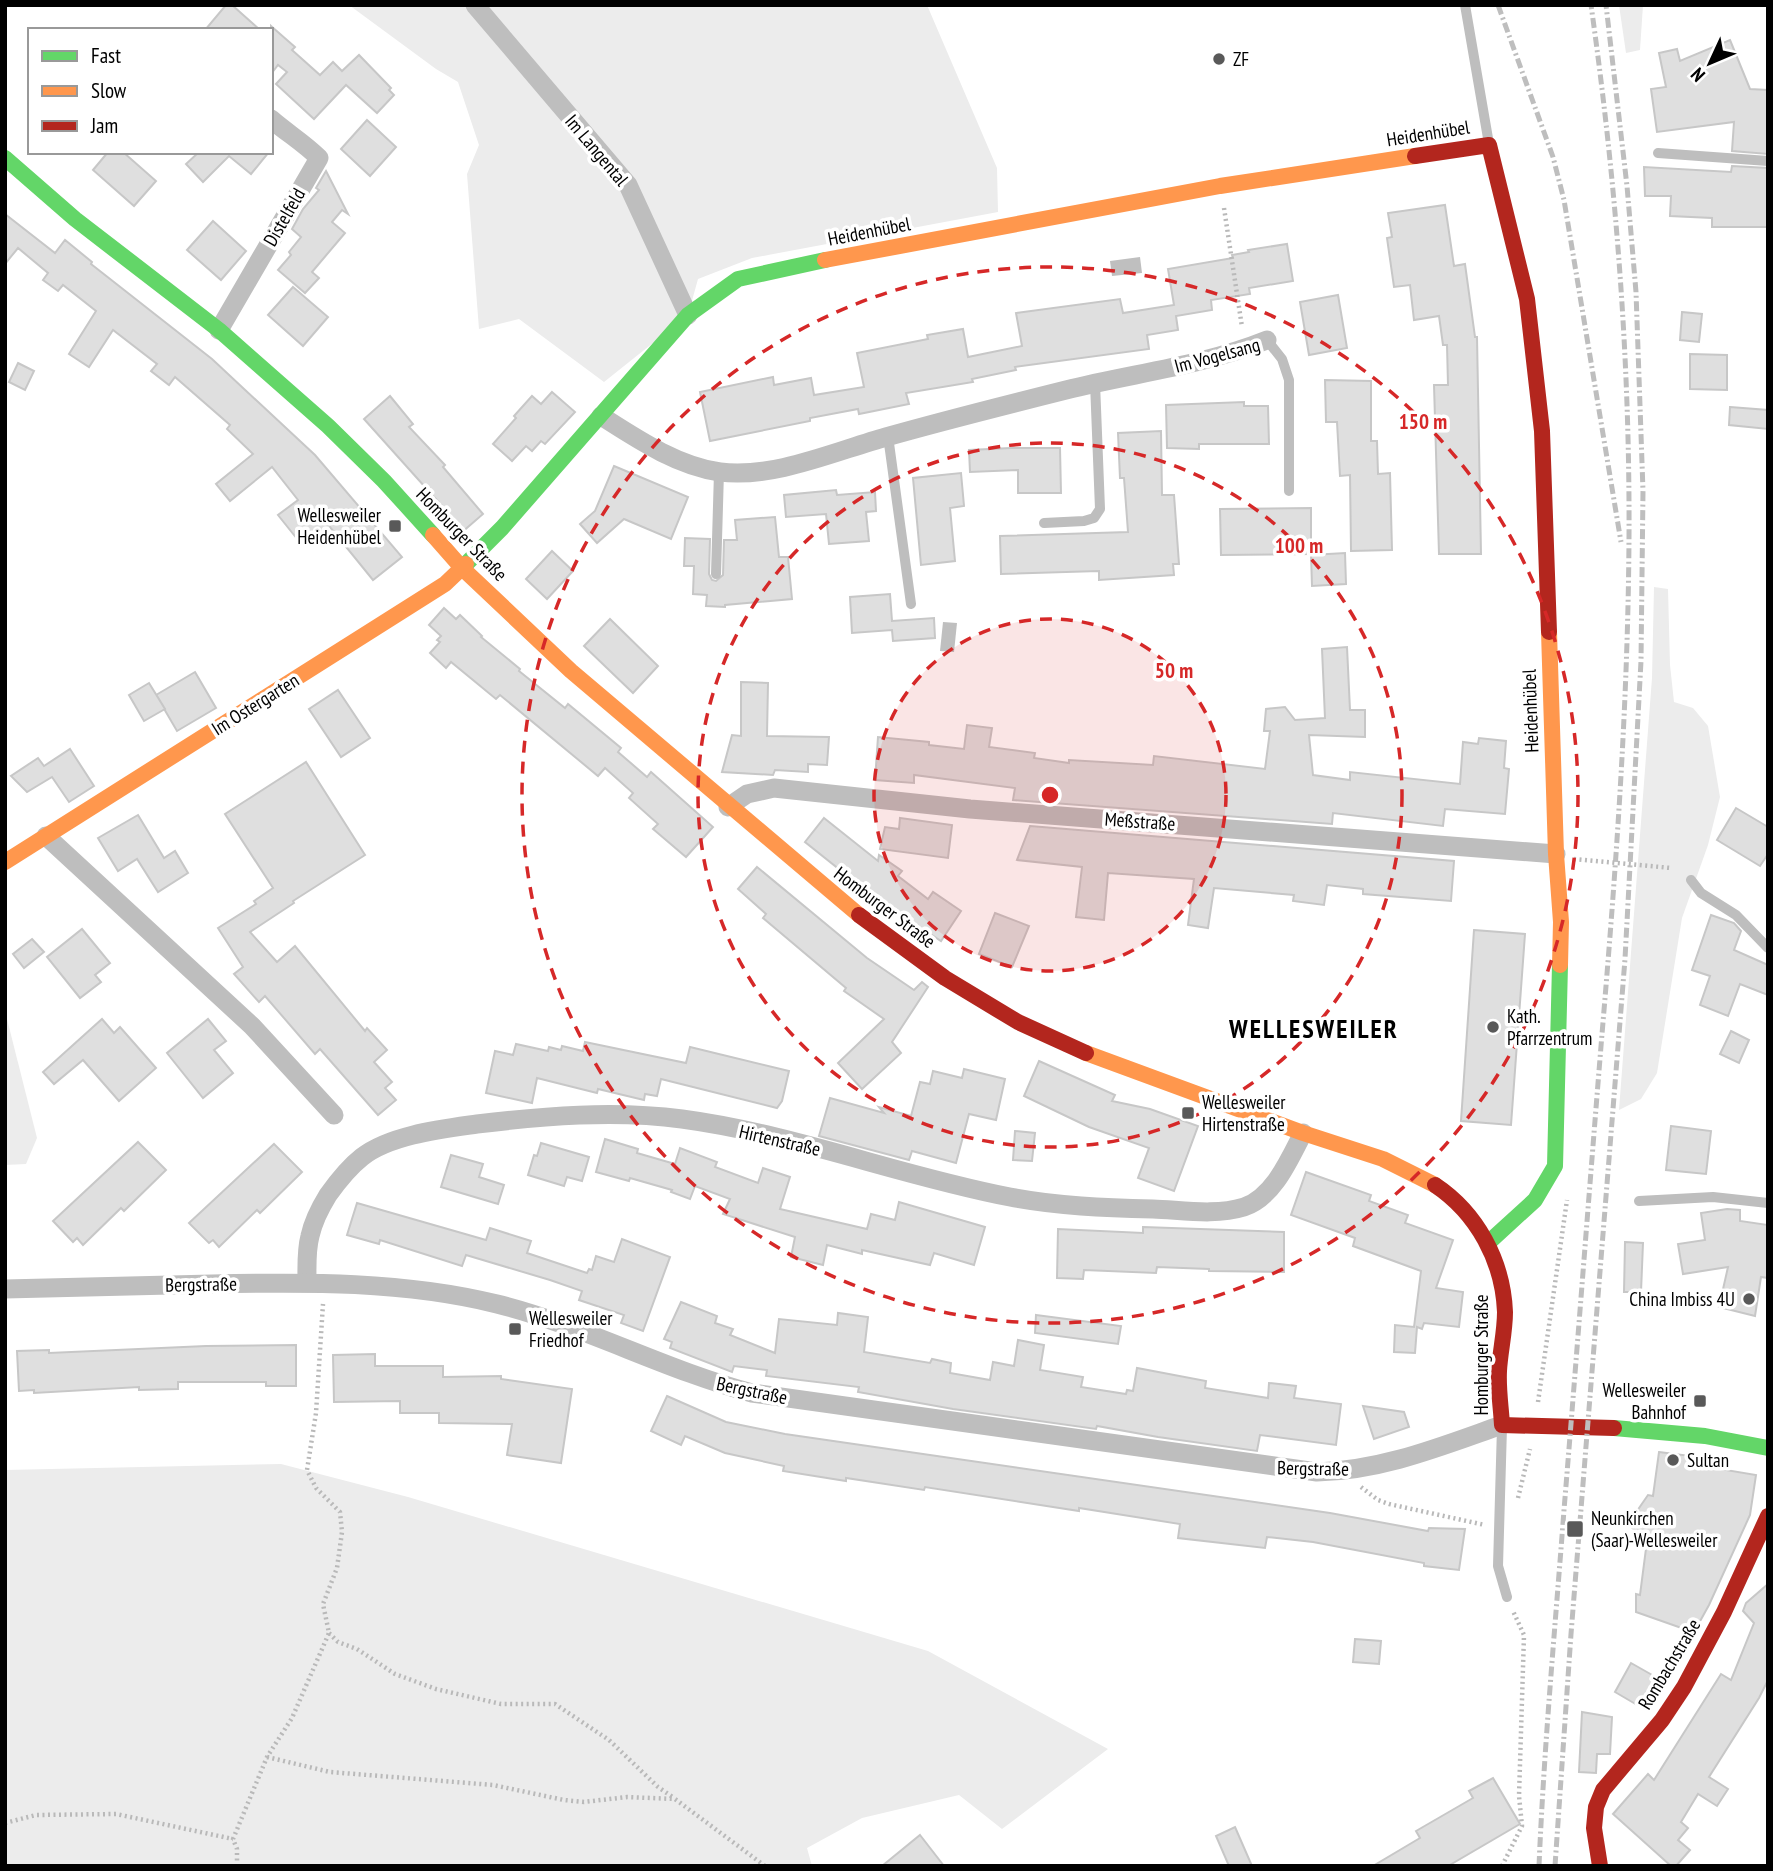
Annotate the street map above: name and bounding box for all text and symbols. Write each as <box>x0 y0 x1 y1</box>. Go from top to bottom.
legend <box>28 28 273 154</box>
north arrow <box>1675 28 1745 98</box>
text: Fast <box>91 42 121 69</box>
place label: ZF <box>1233 47 1249 71</box>
marker: ZF <box>1211 51 1227 67</box>
text: N <box>1686 63 1710 87</box>
text: Slow <box>91 77 127 104</box>
street label: Im Langental <box>560 109 634 191</box>
text: Jam <box>90 112 118 139</box>
street label: Heidenhübel <box>1385 115 1472 151</box>
street label: Distelfeld <box>258 184 310 250</box>
street label: Heidenhübel <box>826 211 913 251</box>
street label: Im Vogelsang <box>1172 332 1262 378</box>
text: 150 m <box>1399 408 1447 435</box>
street label: Homburger Straße <box>411 482 513 586</box>
place label: Wellesweiler Heidenhübel <box>297 503 382 549</box>
marker: Wellesweiler Heidenhübel <box>387 518 403 534</box>
text: 100 m <box>1275 532 1323 559</box>
text: 50 m <box>1155 657 1193 684</box>
street label: Im Ostergarten <box>207 668 303 740</box>
street label: Heidenhübel <box>1517 668 1543 753</box>
centre of rings <box>1038 783 1062 807</box>
street label: Meßstraße <box>1104 807 1176 835</box>
street label: Homburger Straße <box>829 861 941 953</box>
place label: Kath. Pfarrzentrum <box>1507 1004 1592 1050</box>
district label: WELLESWEILER <box>1228 1012 1399 1045</box>
marker: Kath. Pfarrzentrum <box>1485 1019 1501 1035</box>
place label: Wellesweiler Hirtenstraße <box>1202 1090 1286 1136</box>
marker: Wellesweiler Hirtenstraße <box>1180 1105 1196 1121</box>
street label: Hirtenstraße <box>737 1119 823 1161</box>
street label: Bergstraße <box>165 1271 237 1297</box>
place label: China Imbiss 4U <box>1629 1287 1735 1311</box>
marker: China Imbiss 4U <box>1741 1291 1757 1307</box>
street label: Homburger Straße <box>1469 1294 1493 1416</box>
place label: Wellesweiler Friedhof <box>529 1306 613 1352</box>
marker: Wellesweiler Friedhof <box>507 1321 523 1337</box>
street label: Bergstraße <box>714 1371 790 1409</box>
place label: Wellesweiler Bahnhof <box>1602 1378 1687 1424</box>
marker: Wellesweiler Bahnhof <box>1692 1393 1708 1409</box>
place label: Sultan <box>1687 1448 1729 1472</box>
marker: Sultan <box>1665 1452 1681 1468</box>
street label: Bergstraße <box>1277 1455 1349 1481</box>
place label: Neunkirchen (Saar)-Wellesweiler <box>1591 1506 1718 1552</box>
marker: Neunkirchen (Saar)-Wellesweiler <box>1565 1519 1585 1539</box>
street label: Rombachstraße <box>1633 1614 1706 1714</box>

